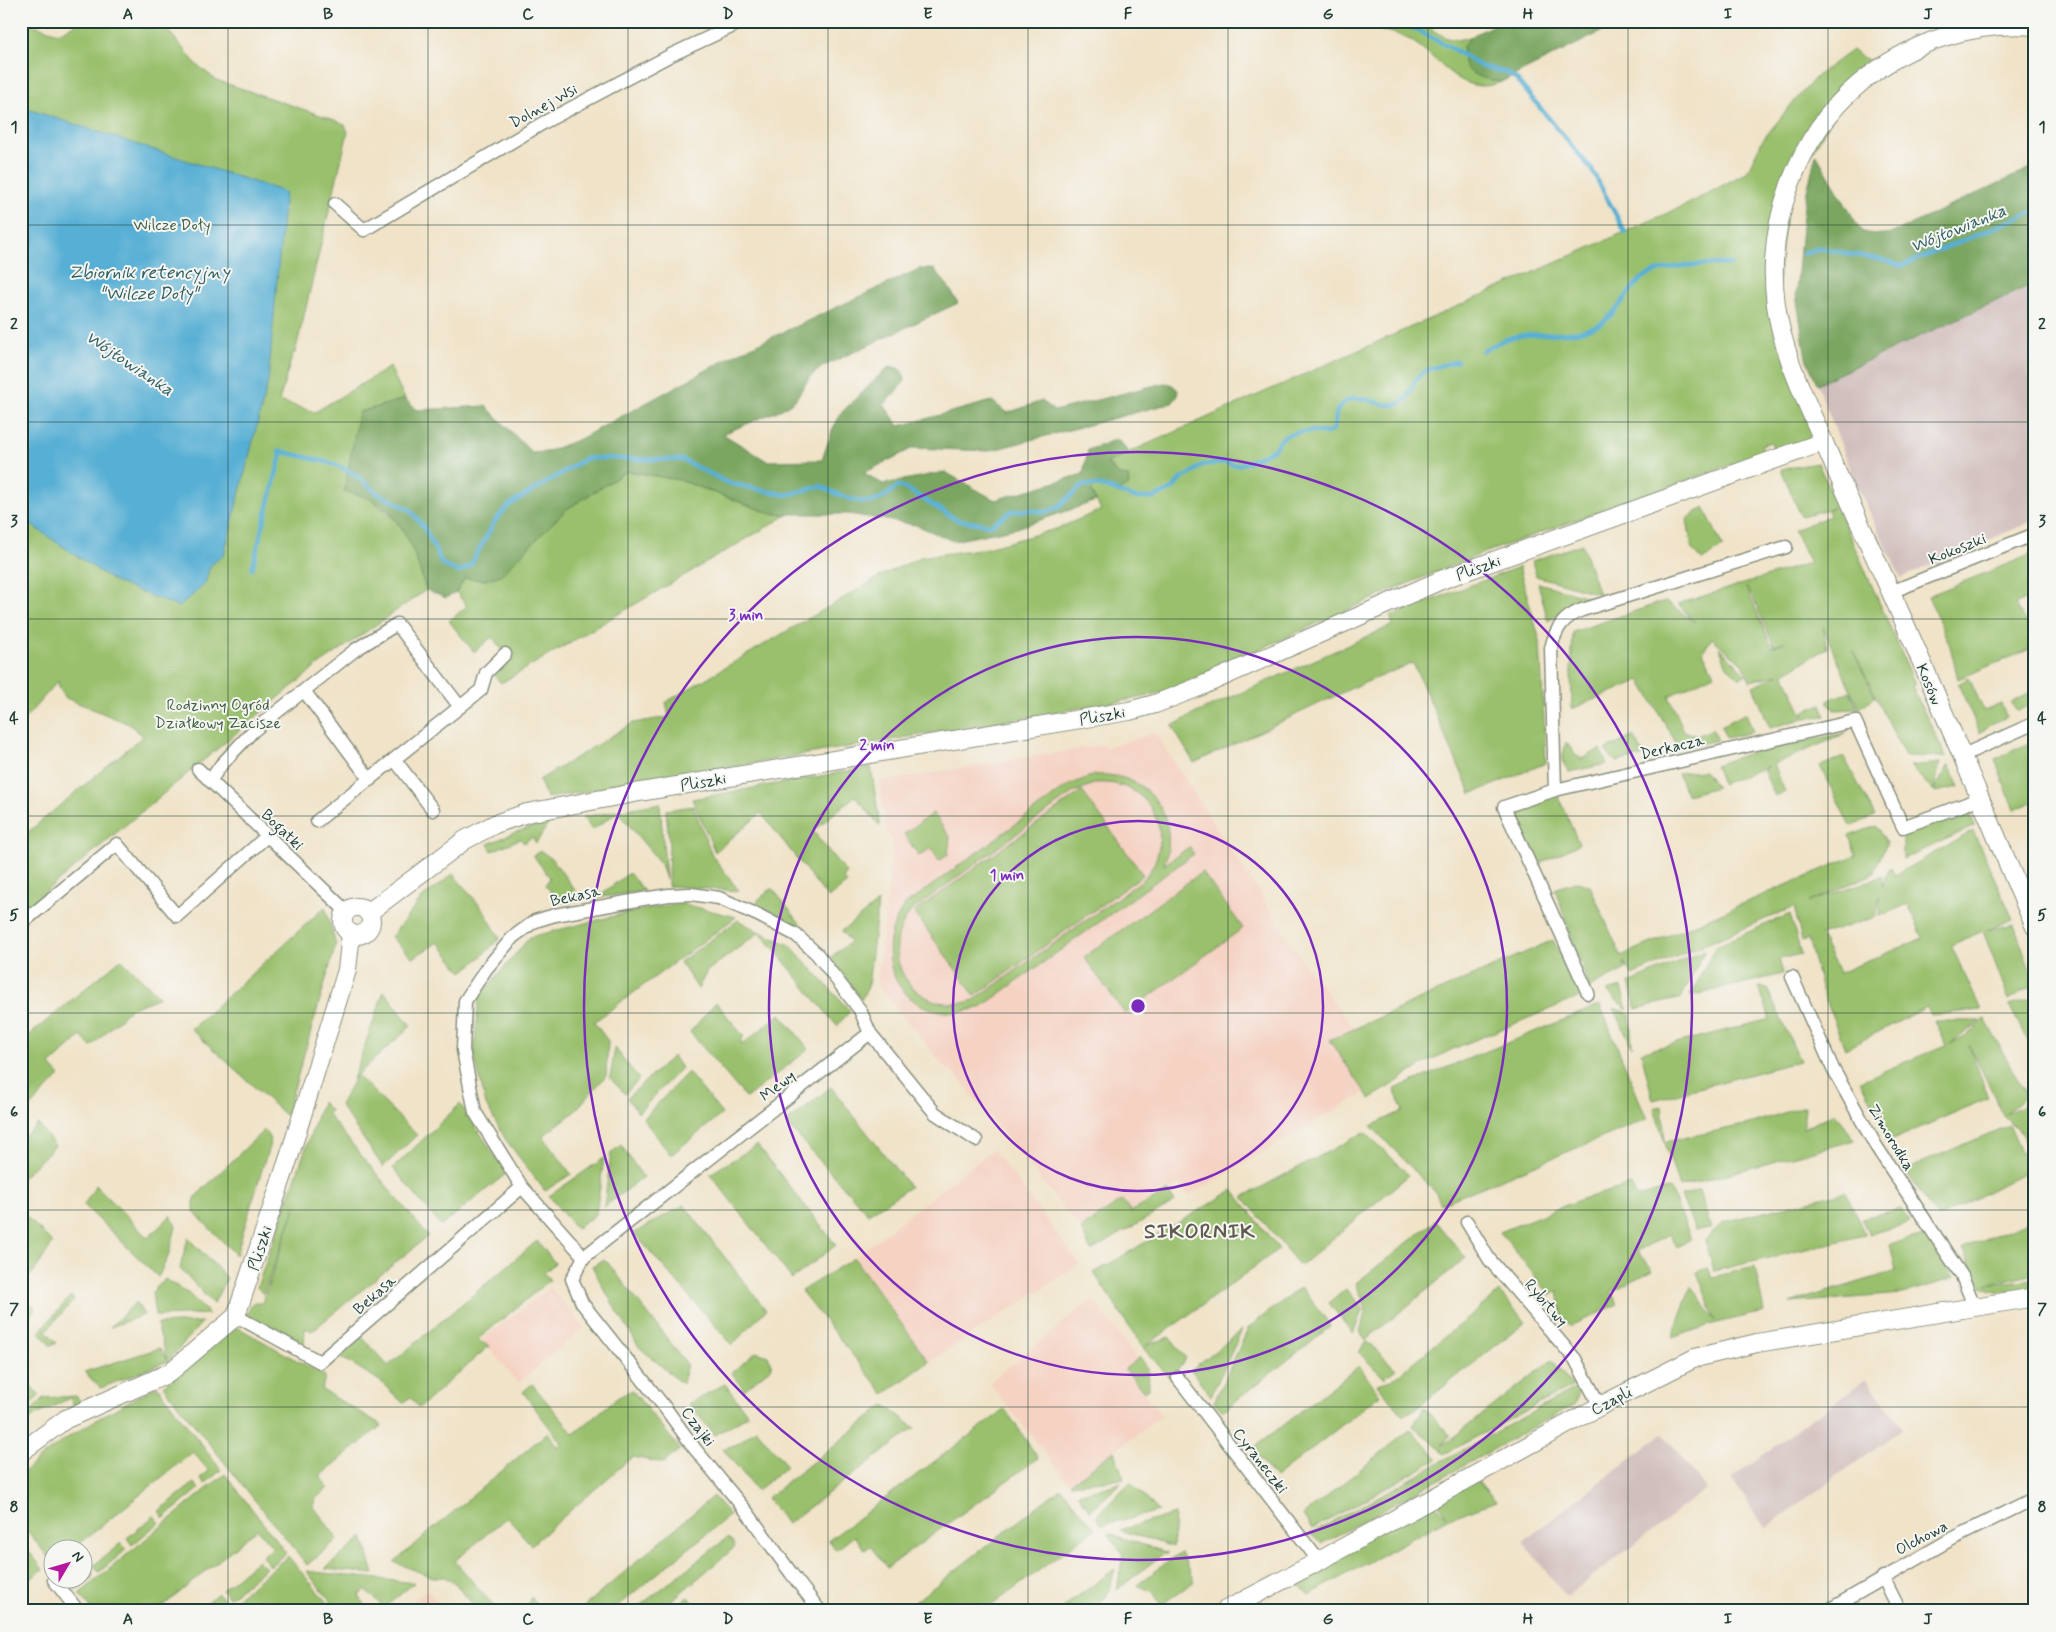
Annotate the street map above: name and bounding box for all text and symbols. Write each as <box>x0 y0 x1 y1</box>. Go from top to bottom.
text: A <box>123 4 133 25</box>
text: B <box>323 4 333 25</box>
text: C <box>522 4 534 25</box>
text: D <box>722 4 734 25</box>
text: E <box>923 4 933 25</box>
text: F <box>1124 4 1133 25</box>
text: G <box>1323 4 1334 25</box>
text: H <box>1523 4 1534 25</box>
text: I <box>1724 4 1733 25</box>
text: J <box>1923 4 1933 25</box>
street label: Dolnej Wsi <box>506 79 582 134</box>
text: 1 <box>10 117 18 138</box>
text: 1 <box>2038 117 2046 138</box>
water label: Wójtowianka <box>1907 199 2010 259</box>
park label: Wilcze Doły <box>133 215 211 236</box>
water label: Zbiornik retencyjny "Wilcze Doły" <box>68 261 231 306</box>
text: 2 <box>10 314 18 335</box>
text: 2 <box>2038 314 2046 335</box>
water label: Wójtowianka <box>81 325 178 402</box>
text: 3 <box>10 511 18 532</box>
text: 3 <box>2038 511 2046 532</box>
street label: Kokoszki <box>1926 528 1990 570</box>
street label: Pliszki <box>1453 551 1504 586</box>
text: 3 min <box>729 606 763 626</box>
street label: Kosów <box>1911 661 1947 709</box>
park label: Rodzinny Ogród Działkowy Zacisze <box>155 695 282 734</box>
street label: Pliszki <box>1078 702 1127 731</box>
text: 4 <box>9 708 19 729</box>
text: 4 <box>2037 708 2047 729</box>
street label: Derkacza <box>1638 730 1707 765</box>
text: 2 min <box>859 736 895 756</box>
street label: Pliszki <box>679 768 728 797</box>
street label: Bogatki <box>256 805 308 856</box>
text: 1 min <box>990 866 1024 886</box>
street label: Bekasa <box>548 881 603 912</box>
text: 5 <box>9 905 19 926</box>
text: 5 <box>2037 905 2047 926</box>
centre of rings <box>1129 997 1147 1015</box>
street label: Mewy <box>756 1066 800 1107</box>
street label: Zimorodka <box>1862 1100 1919 1175</box>
text: 6 <box>10 1102 18 1123</box>
text: 6 <box>2038 1102 2046 1123</box>
district label: SIKORNIK <box>1144 1218 1256 1246</box>
street label: Pliszki <box>243 1223 278 1274</box>
street label: Bekasa <box>349 1270 401 1320</box>
street label: Rybitwy <box>1519 1275 1572 1331</box>
text: 7 <box>9 1299 19 1320</box>
text: 7 <box>2037 1299 2047 1320</box>
street label: Czapli <box>1587 1382 1636 1421</box>
street label: Czajki <box>676 1403 720 1451</box>
street label: Cyraneczki <box>1228 1424 1292 1498</box>
text: 8 <box>9 1497 19 1518</box>
text: 8 <box>2037 1497 2047 1518</box>
street label: Olchowa <box>1892 1516 1952 1561</box>
north arrow <box>42 1540 92 1590</box>
text: N <box>67 1547 87 1566</box>
text: A <box>123 1609 133 1630</box>
text: B <box>323 1609 333 1630</box>
text: C <box>522 1609 534 1630</box>
text: D <box>722 1609 734 1630</box>
text: E <box>923 1609 933 1630</box>
text: F <box>1124 1609 1133 1630</box>
text: G <box>1323 1609 1334 1630</box>
text: H <box>1523 1609 1534 1630</box>
text: I <box>1724 1609 1733 1630</box>
text: J <box>1923 1609 1933 1630</box>

